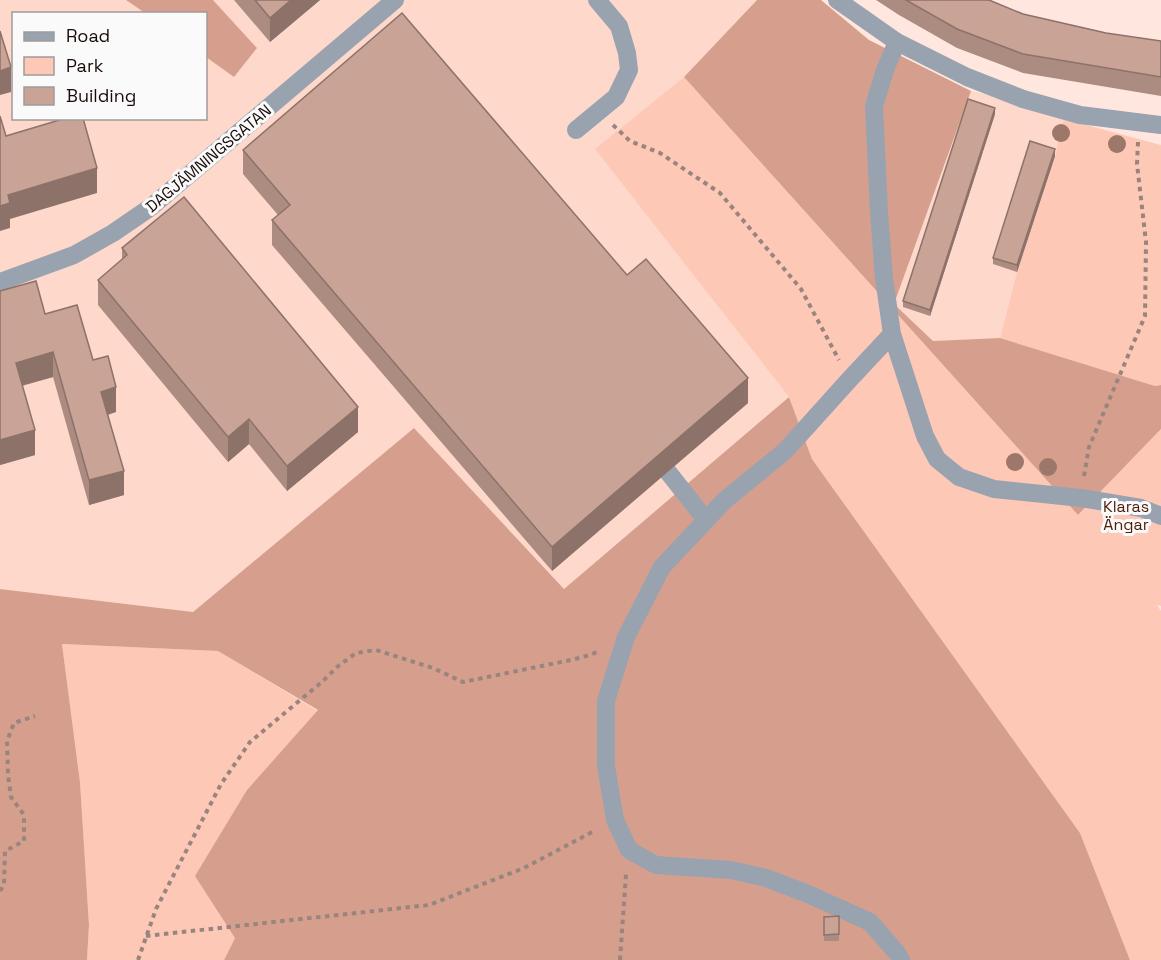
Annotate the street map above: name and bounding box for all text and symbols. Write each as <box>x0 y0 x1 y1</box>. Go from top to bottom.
legend <box>12 12 207 120</box>
text: Road <box>66 24 110 47</box>
text: Park <box>66 54 104 77</box>
text: Building <box>66 84 136 107</box>
street label: DAGJÄMNINGSGATAN <box>141 100 275 217</box>
park label: Klaras Ängar <box>1103 496 1149 535</box>

